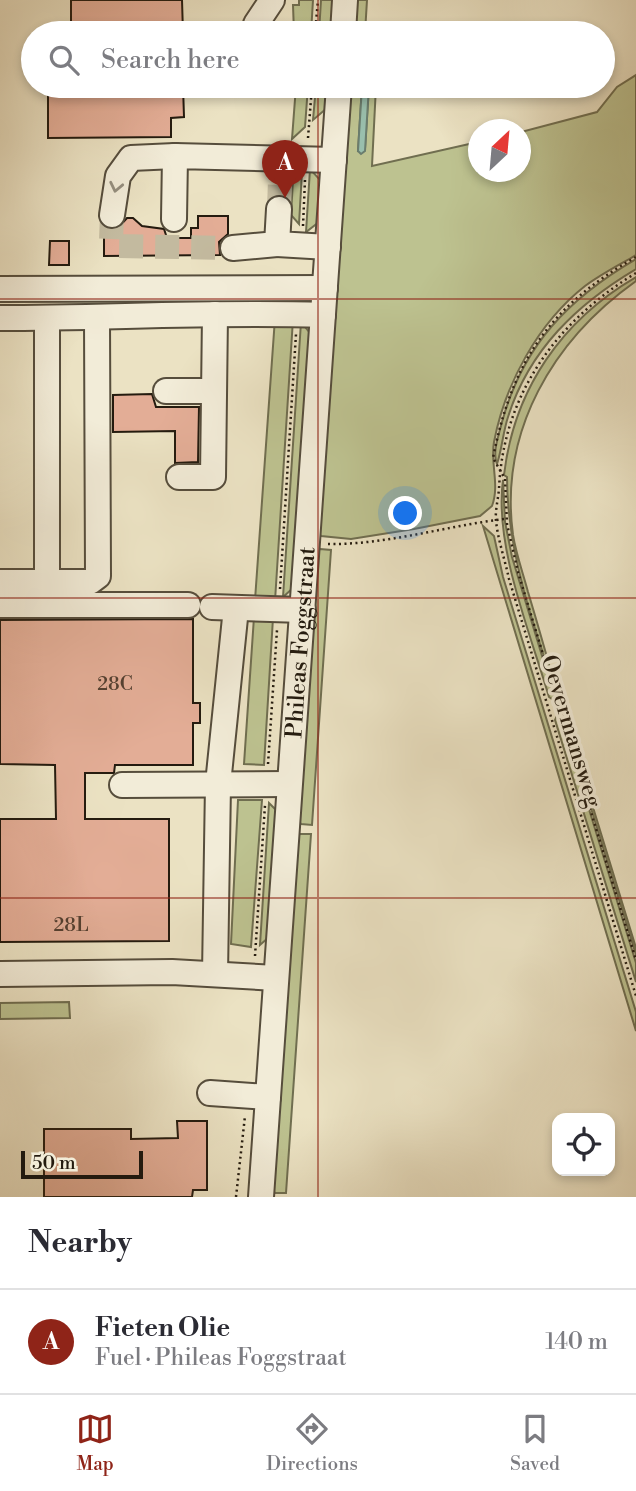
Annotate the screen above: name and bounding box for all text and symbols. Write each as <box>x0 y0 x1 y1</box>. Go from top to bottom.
search box <box>21 21 615 98</box>
icon: search <box>45 41 83 79</box>
text: Search here <box>101 44 240 76</box>
north arrow <box>468 119 531 182</box>
pin: A <box>262 140 308 198</box>
one-way arrow <box>109 181 124 193</box>
your location <box>388 496 422 530</box>
street label: Phileas Foggstraat <box>280 546 322 739</box>
street label: Oevermansweg <box>535 652 608 811</box>
house number: 28C <box>97 672 133 696</box>
house number: 28L <box>53 913 89 937</box>
map controls <box>552 1113 615 1176</box>
button: locate <box>552 1113 615 1176</box>
scale bar <box>21 1148 144 1180</box>
text: 50 m <box>32 1151 76 1175</box>
text: Nearby <box>28 1224 132 1262</box>
text: Fieten Olie <box>95 1312 230 1344</box>
text: A <box>43 1328 59 1356</box>
text: 140 m <box>545 1328 608 1356</box>
text: Fuel · Phileas Foggstraat <box>95 1344 347 1372</box>
tab: Map <box>76 1410 114 1476</box>
tab: Directions <box>266 1410 358 1476</box>
tab: Saved <box>510 1410 560 1476</box>

